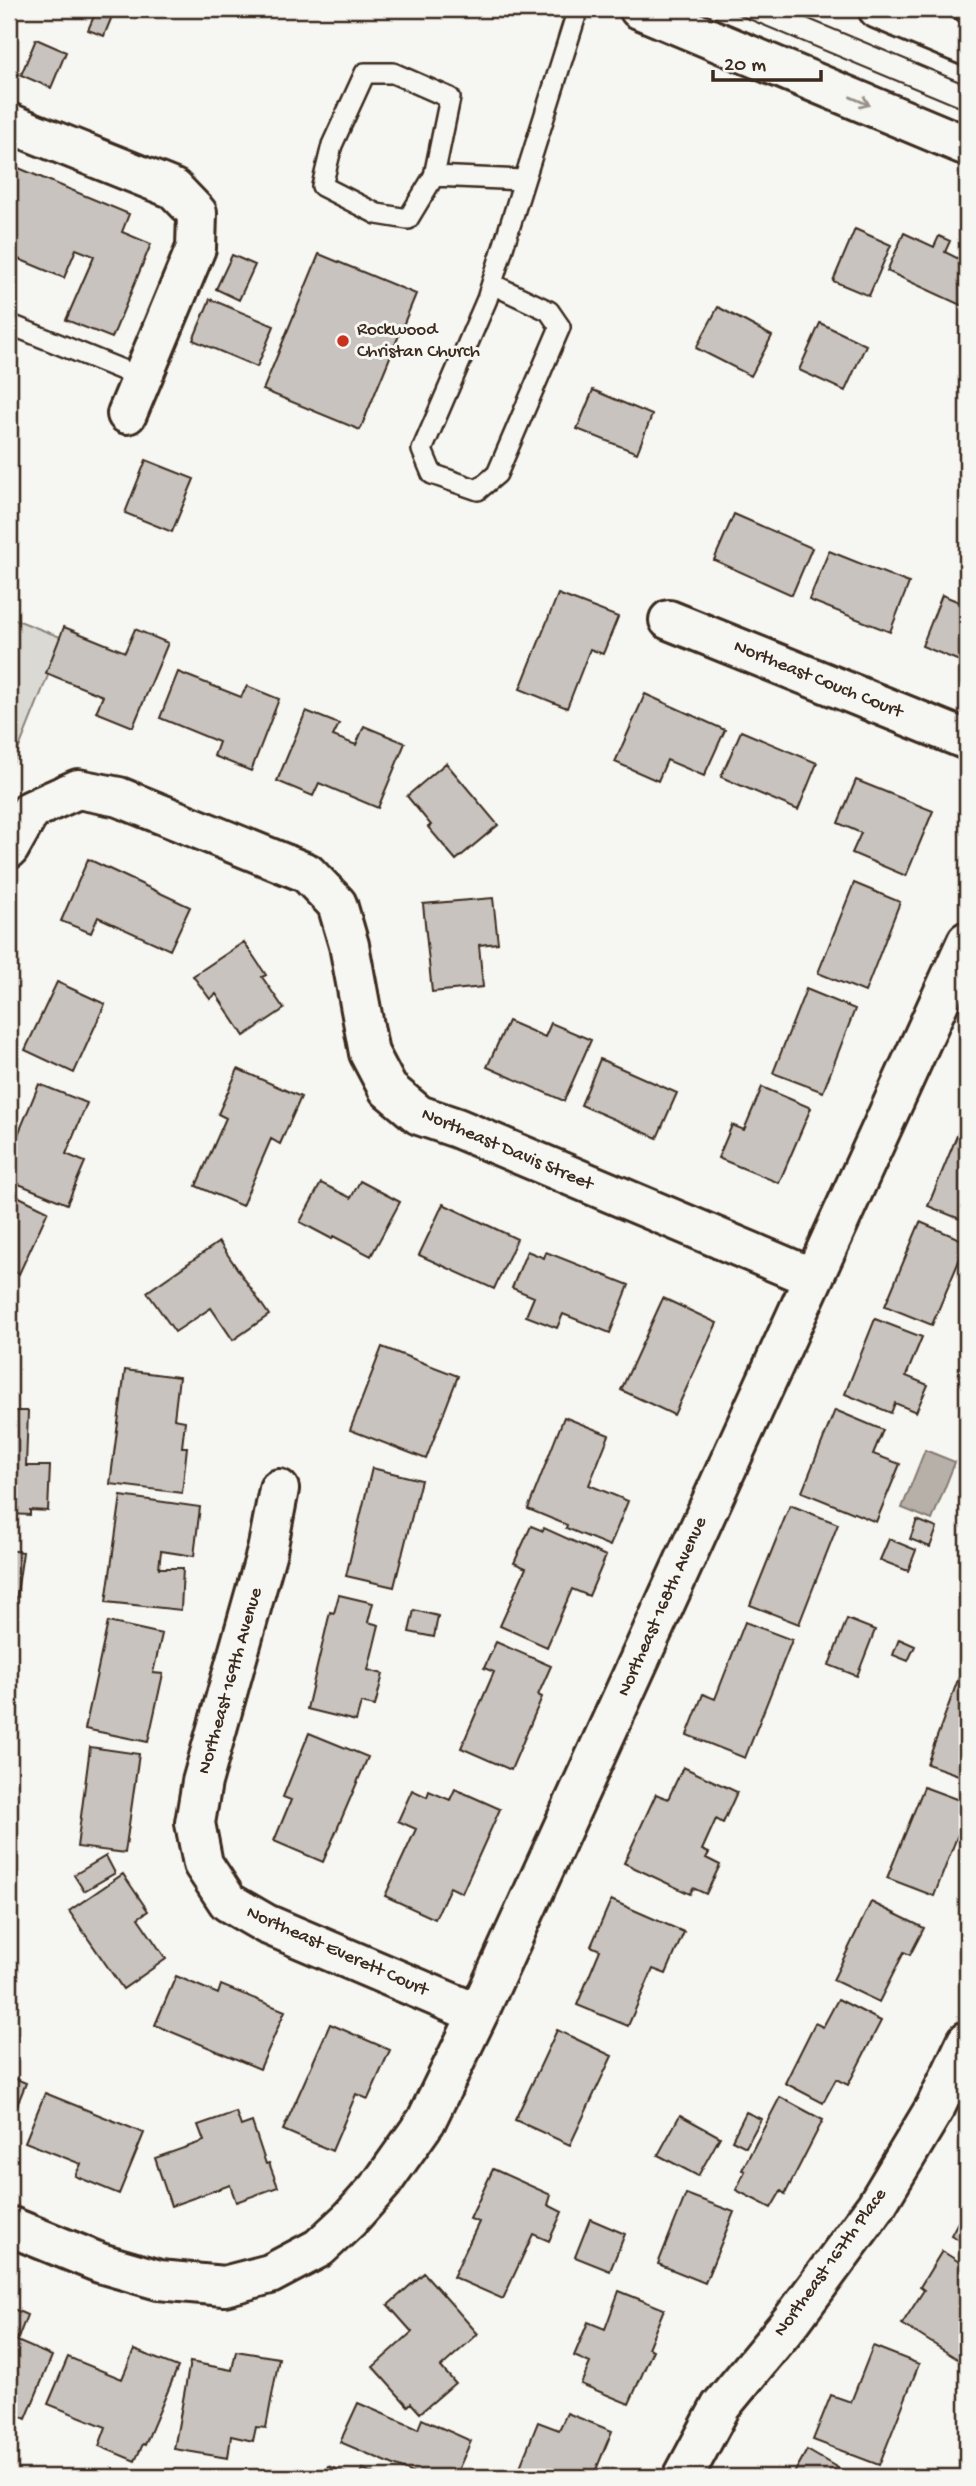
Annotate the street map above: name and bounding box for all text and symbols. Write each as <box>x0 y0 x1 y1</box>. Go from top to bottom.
scale bar <box>713 38 822 82</box>
text: 20 m <box>724 54 766 79</box>
one-way arrow <box>849 95 870 108</box>
place label: Rockwood Christan Church <box>357 319 480 364</box>
marker: Rockwood Christan Church <box>335 333 351 349</box>
street label: Northeast Couch Court <box>730 636 908 725</box>
street label: Northeast Davis Street <box>418 1103 598 1197</box>
street label: Northeast 168th Avenue <box>613 1514 713 1700</box>
street label: Northeast 169th Avenue <box>193 1585 269 1777</box>
street label: Northeast Everett Court <box>242 1901 434 2003</box>
street label: Northeast 167th Place <box>769 2184 893 2342</box>

